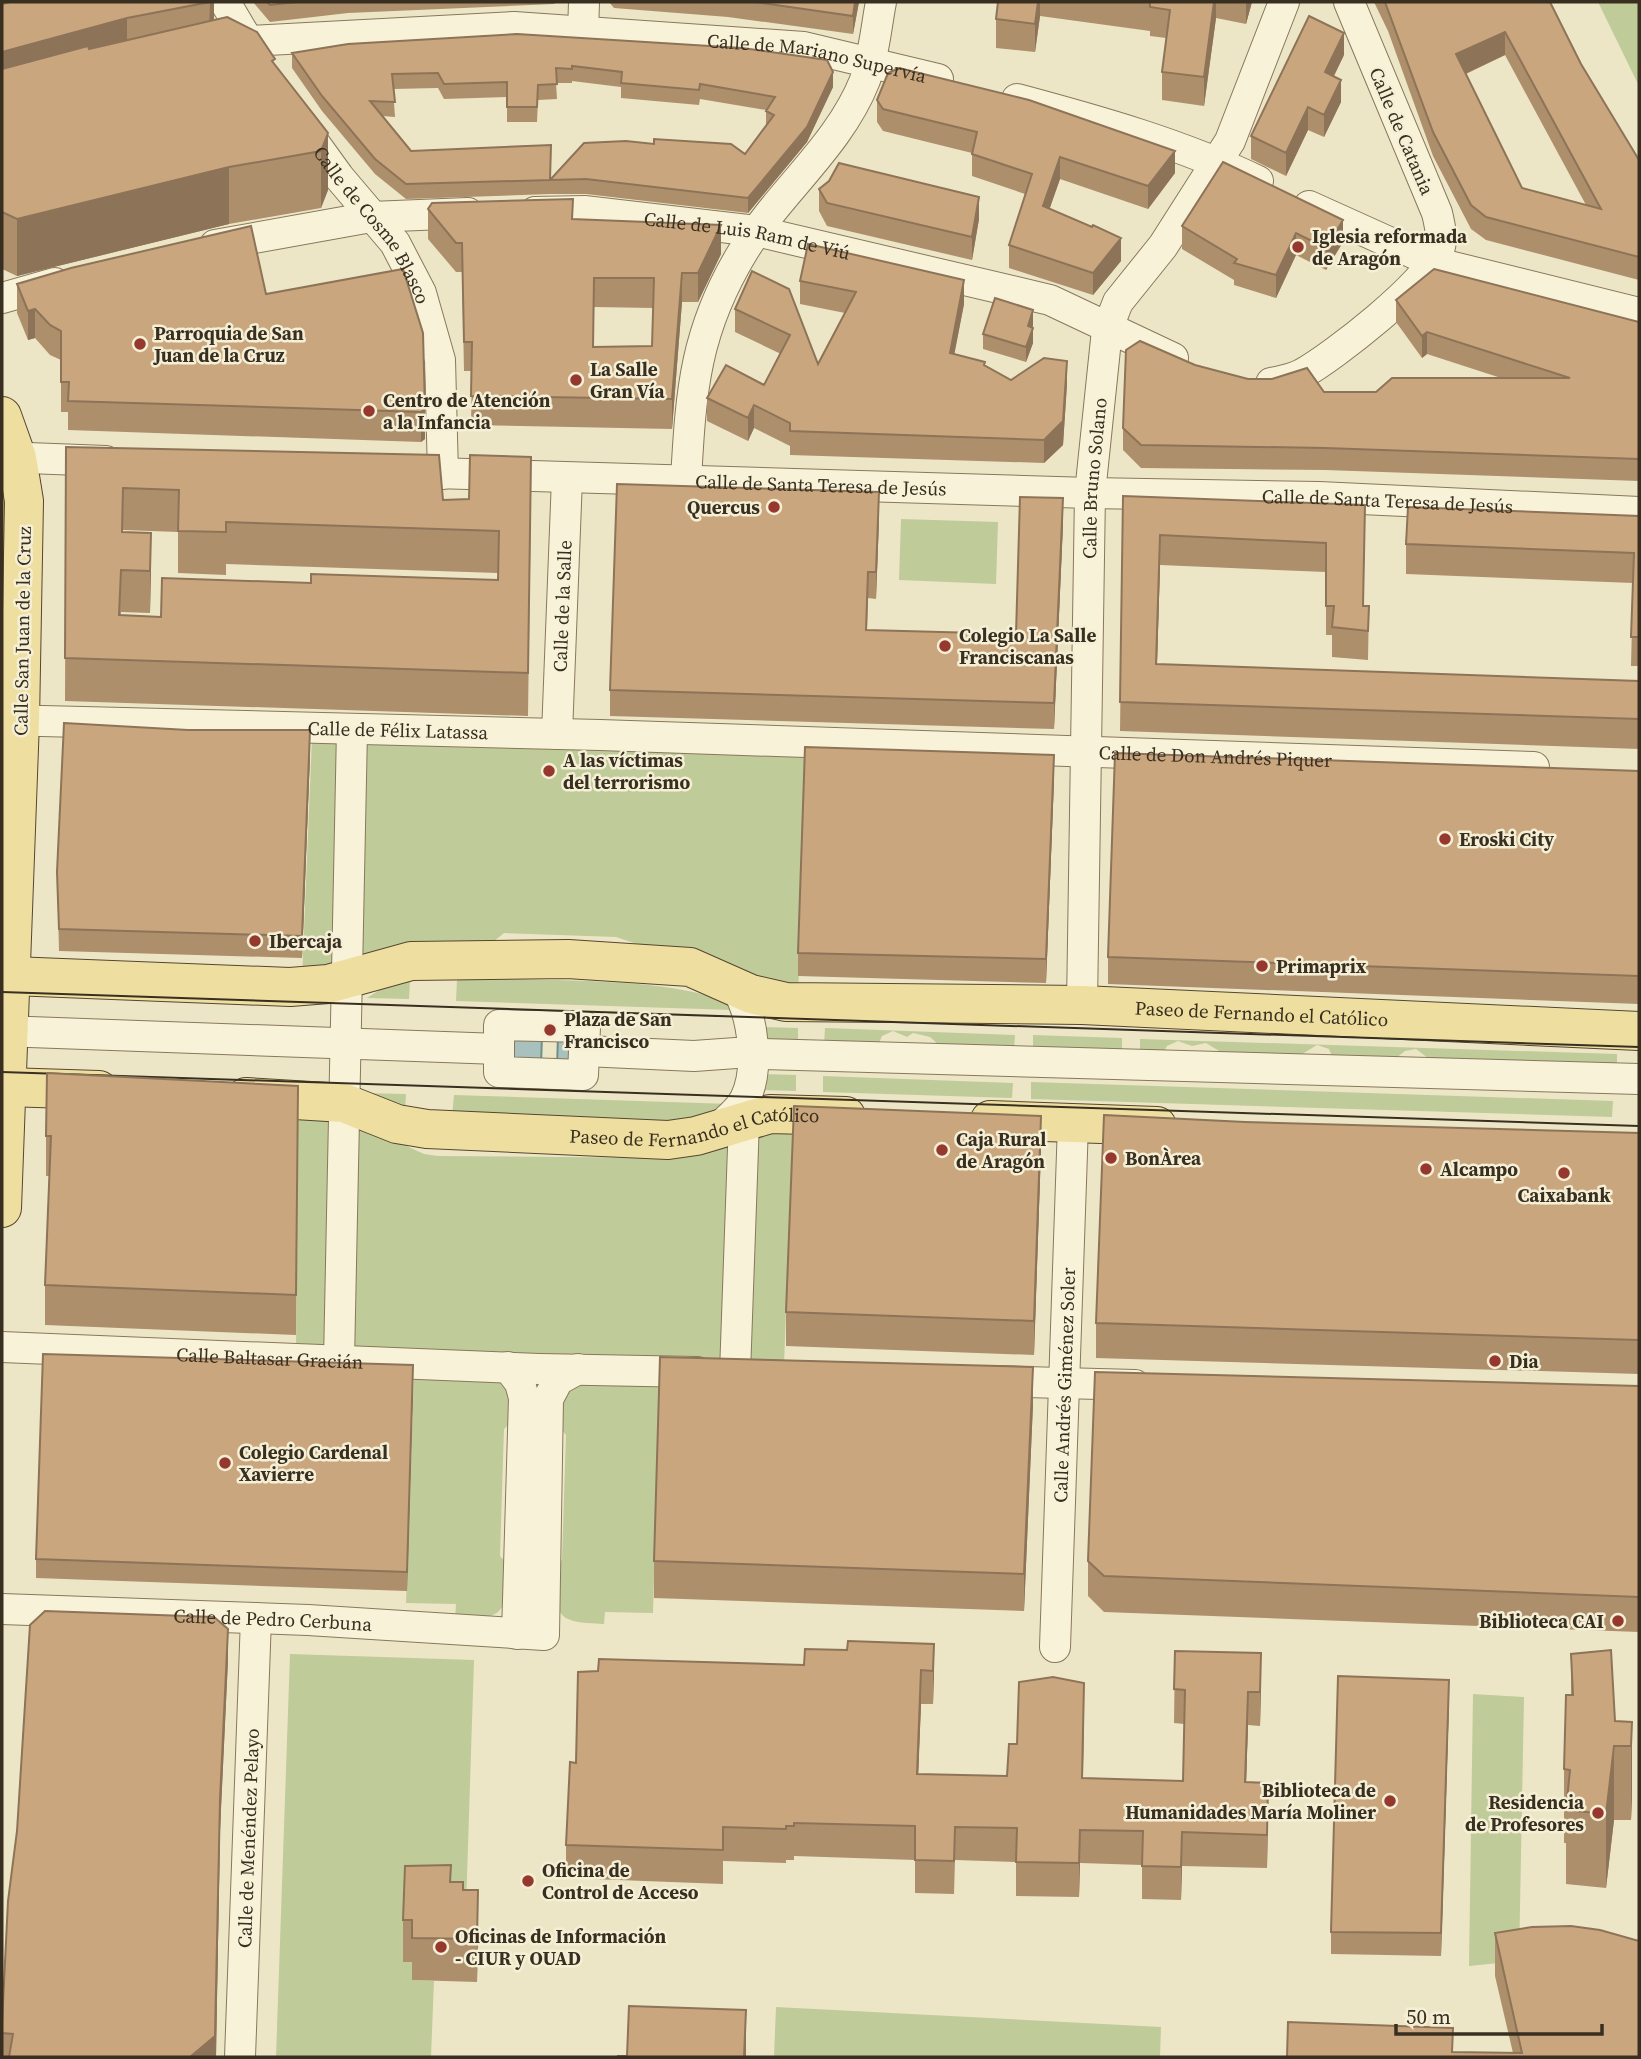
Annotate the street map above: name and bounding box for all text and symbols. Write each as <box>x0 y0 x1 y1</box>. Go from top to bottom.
street label: Calle de Mariano Supervía <box>706 27 929 89</box>
street label: Calle de Catania <box>1363 63 1441 199</box>
street label: Calle de Cosme Blasco <box>308 141 436 307</box>
street label: Calle de Luis Ram de Viú <box>642 205 853 266</box>
place label: Iglesia reformada de Aragón <box>1312 223 1468 271</box>
marker: Iglesia reformada de Aragón <box>1290 239 1306 255</box>
place label: Parroquia de San Juan de la Cruz <box>153 320 304 368</box>
marker: Parroquia de San Juan de la Cruz <box>132 336 148 352</box>
place label: La Salle Gran Vía <box>590 356 665 404</box>
marker: La Salle Gran Vía <box>568 372 584 388</box>
place label: Centro de Atención a la Infancia <box>383 387 551 435</box>
street label: Calle Bruno Solano <box>1076 396 1113 559</box>
marker: Centro de Atención a la Infancia <box>361 403 377 419</box>
street label: Calle de Santa Teresa de Jesús <box>695 468 947 502</box>
street label: Calle de Santa Teresa de Jesús <box>1262 483 1514 519</box>
place label: Quercus <box>687 494 760 520</box>
marker: Quercus <box>766 499 782 515</box>
street label: Calle San Juan de la Cruz <box>7 526 37 736</box>
street label: Calle de la Salle <box>546 540 578 673</box>
place label: Colegio La Salle Franciscanas <box>959 622 1096 670</box>
marker: Colegio La Salle Franciscanas <box>937 638 953 654</box>
street label: Calle de Félix Latassa <box>307 715 489 745</box>
street label: Calle de Don Andrés Piquer <box>1098 739 1333 773</box>
place label: A las víctimas del terrorismo <box>563 747 690 795</box>
marker: A las víctimas del terrorismo <box>541 763 557 779</box>
place label: Eroski City <box>1459 826 1555 852</box>
marker: Eroski City <box>1437 831 1453 847</box>
place label: Ibercaja <box>269 928 343 954</box>
marker: Ibercaja <box>247 933 263 949</box>
place label: Primaprix <box>1276 953 1367 979</box>
marker: Primaprix <box>1254 958 1270 974</box>
street label: Paseo de Fernando el Católico <box>1134 994 1389 1032</box>
place label: Plaza de San Francisco <box>564 1006 672 1054</box>
marker: Plaza de San Francisco <box>542 1022 558 1038</box>
street label: Paseo de Fernando el Católico <box>569 1101 820 1153</box>
place label: Caja Rural de Aragón <box>956 1126 1046 1174</box>
marker: Caja Rural de Aragón <box>934 1142 950 1158</box>
place label: BonÀrea <box>1125 1145 1202 1171</box>
marker: BonÀrea <box>1103 1150 1119 1166</box>
place label: Alcampo <box>1440 1156 1518 1182</box>
marker: Alcampo <box>1418 1161 1434 1177</box>
marker: Caixabank <box>1556 1165 1572 1181</box>
place label: Caixabank <box>1518 1182 1611 1208</box>
street label: Calle Andrés Giménez Soler <box>1047 1267 1081 1503</box>
street label: Calle Baltasar Gracián <box>176 1341 364 1375</box>
place label: Dia <box>1509 1348 1539 1374</box>
marker: Dia <box>1487 1353 1503 1369</box>
place label: Colegio Cardenal Xavierre <box>239 1439 388 1487</box>
marker: Colegio Cardenal Xavierre <box>217 1455 233 1471</box>
street label: Calle de Pedro Cerbuna <box>173 1602 373 1637</box>
place label: Biblioteca CAI <box>1479 1608 1604 1634</box>
marker: Biblioteca CAI <box>1610 1613 1626 1629</box>
street label: Calle de Menéndez Pelayo <box>231 1728 265 1949</box>
place label: Biblioteca de Humanidades María Moliner <box>1125 1777 1376 1825</box>
place label: Residencia de Profesores <box>1465 1789 1585 1837</box>
marker: Biblioteca de Humanidades María Moliner <box>1382 1793 1398 1809</box>
marker: Residencia de Profesores <box>1590 1805 1606 1821</box>
place label: Oficina de Control de Acceso <box>542 1857 699 1905</box>
marker: Oficina de Control de Acceso <box>520 1873 536 1889</box>
place label: Oficinas de Información - CIUR y OUAD <box>455 1923 666 1971</box>
marker: Oficinas de Información - CIUR y OUAD <box>433 1939 449 1955</box>
scale bar <box>1396 1993 1602 2037</box>
text: 50 m <box>1406 2002 1451 2031</box>

